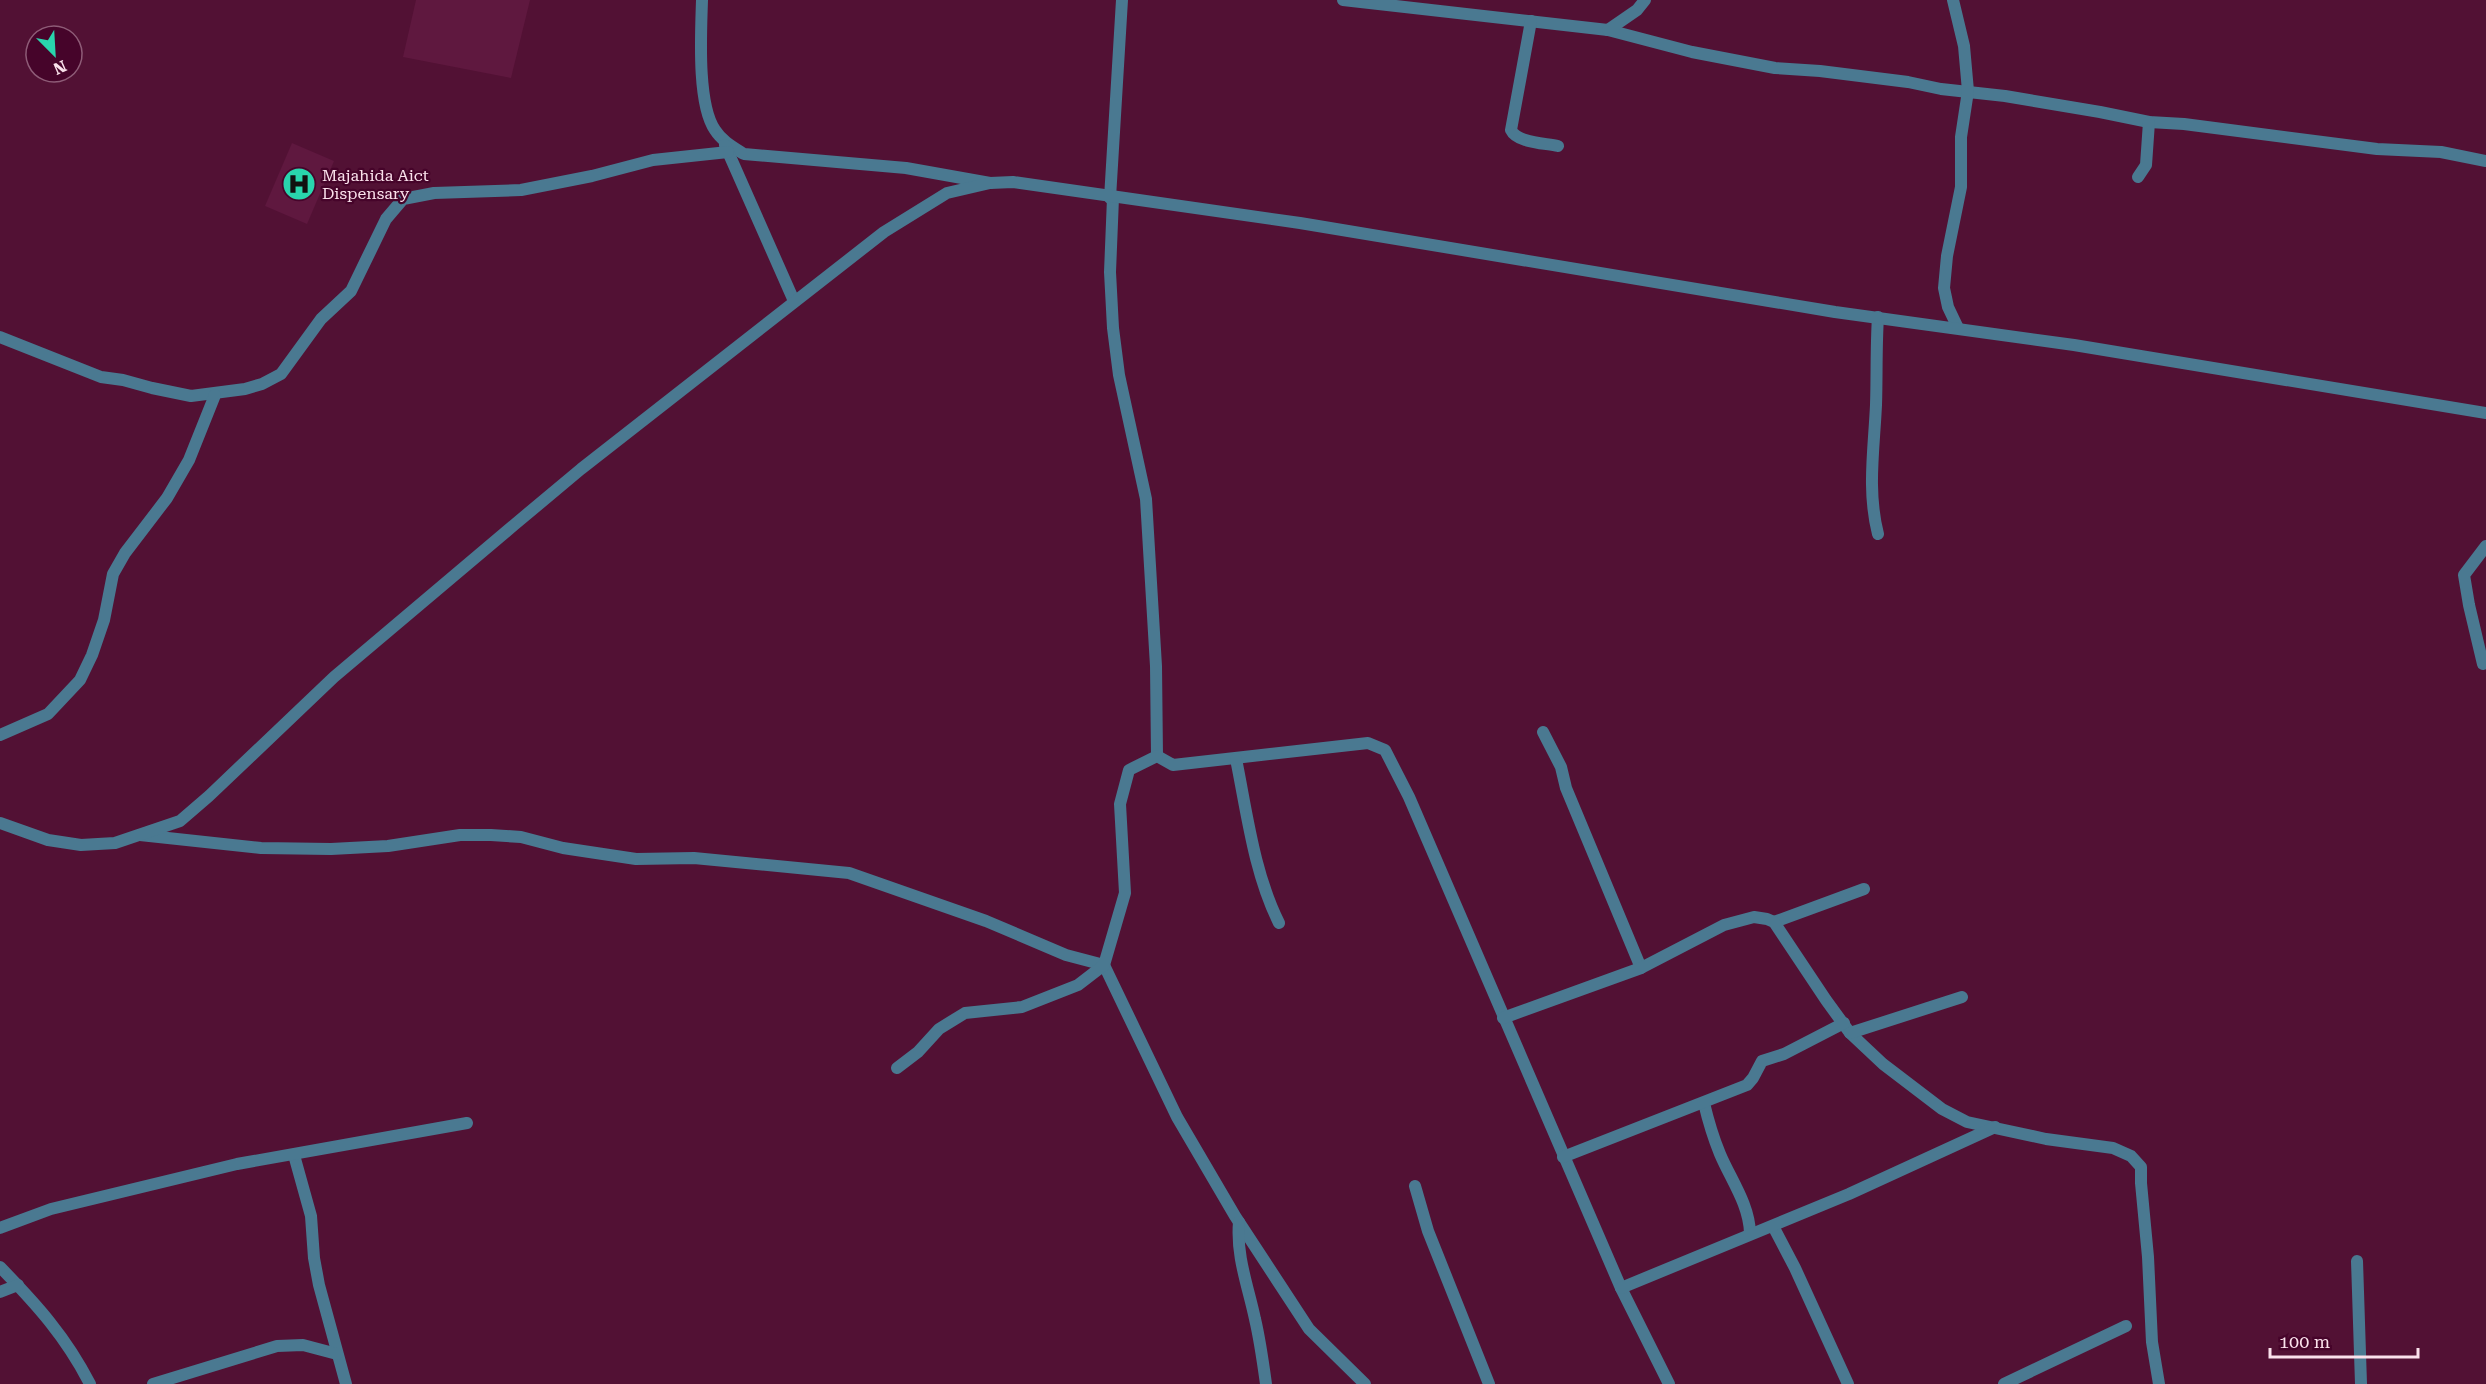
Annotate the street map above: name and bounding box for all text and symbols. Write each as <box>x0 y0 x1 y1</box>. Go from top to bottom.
north arrow <box>24 24 84 84</box>
text: N <box>50 56 69 78</box>
hospital icon: Majahida Aict Dispensary <box>281 166 317 202</box>
place label: Majahida Aict Dispensary <box>322 166 429 203</box>
scale bar <box>2270 1321 2418 1359</box>
text: 100 m <box>2279 1331 2330 1352</box>

